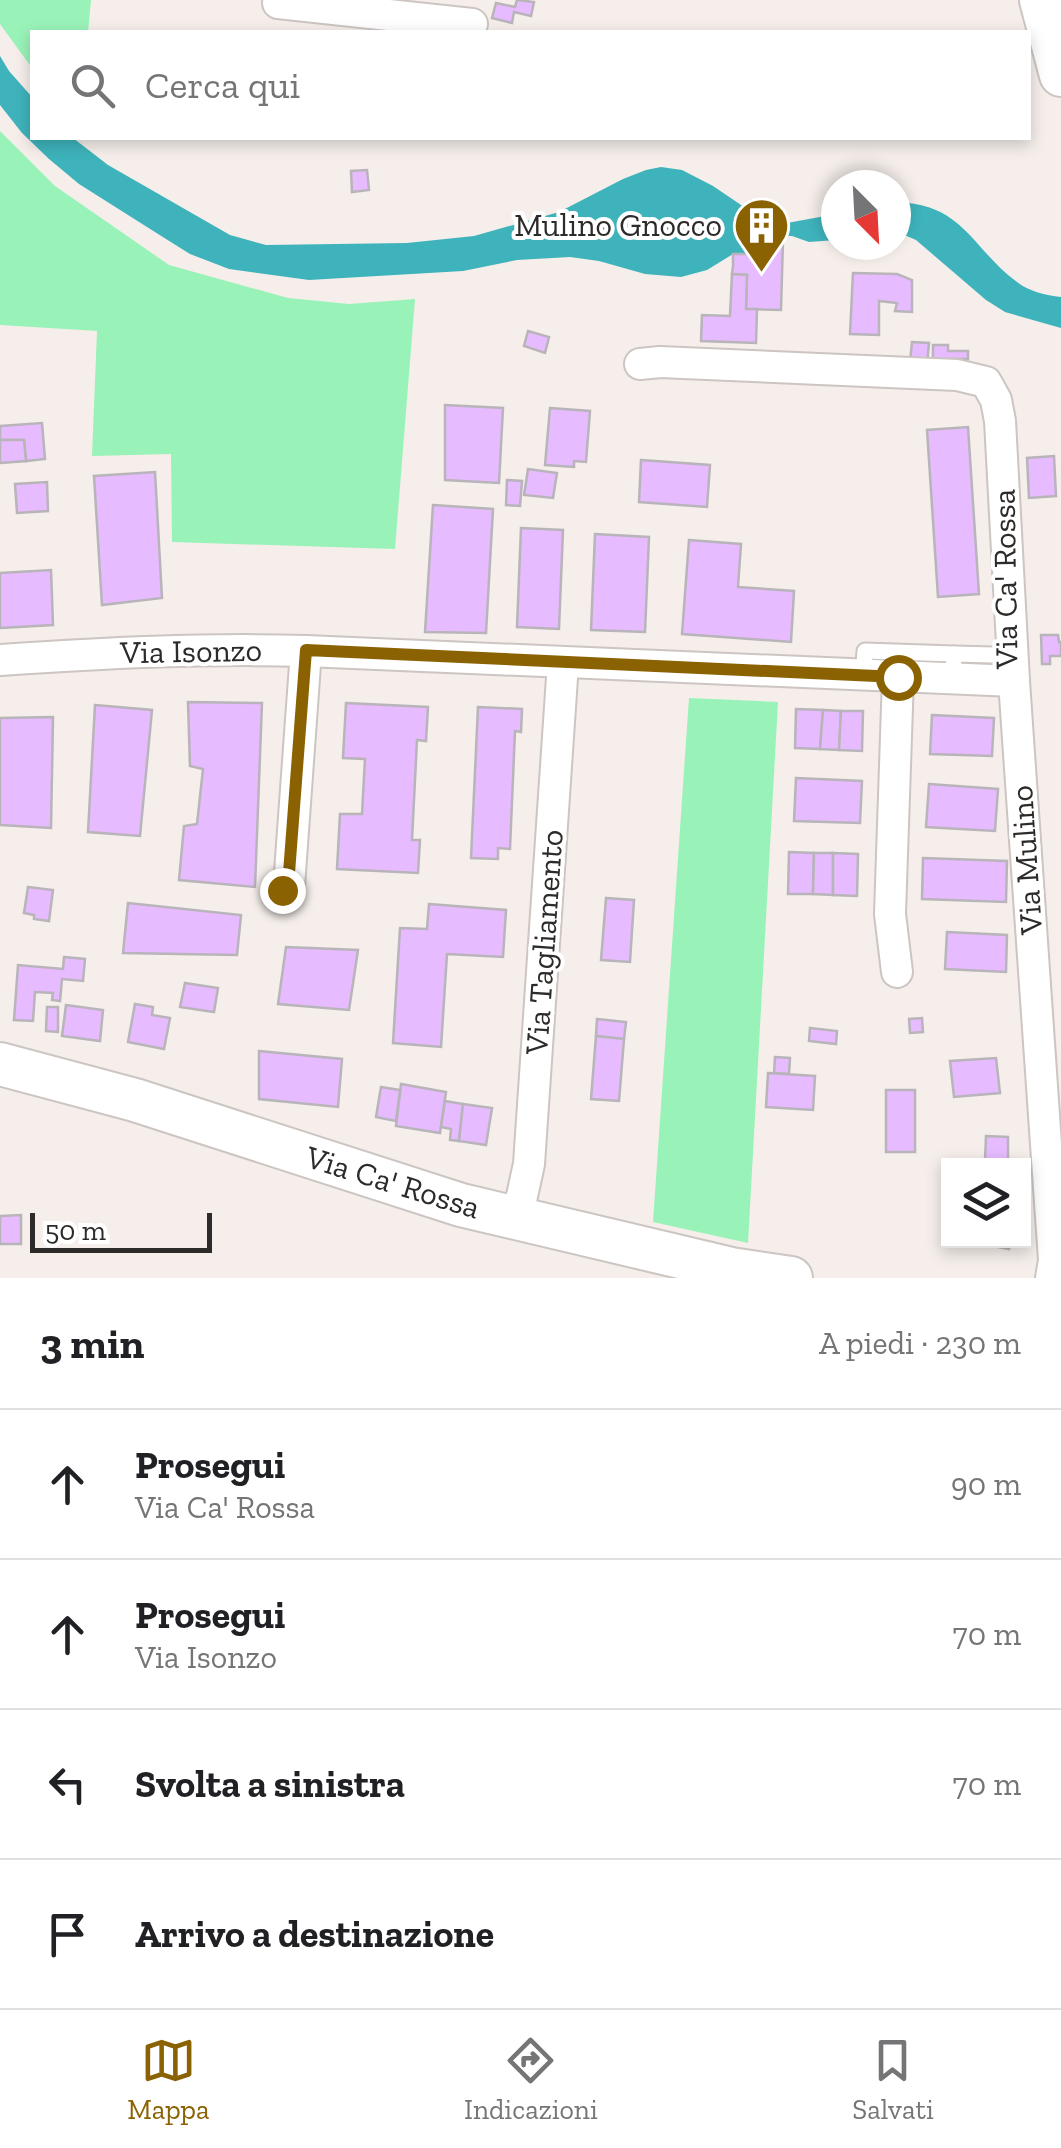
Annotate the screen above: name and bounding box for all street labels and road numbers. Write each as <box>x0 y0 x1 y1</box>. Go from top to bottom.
street label: Via Ca' Rossa <box>984 489 1026 670</box>
street label: Via Isonzo <box>119 631 262 671</box>
street label: Via Mulino <box>1002 784 1050 937</box>
street label: Via Tagliamento <box>517 828 571 1057</box>
street label: Via Ca' Rossa <box>300 1137 485 1226</box>

